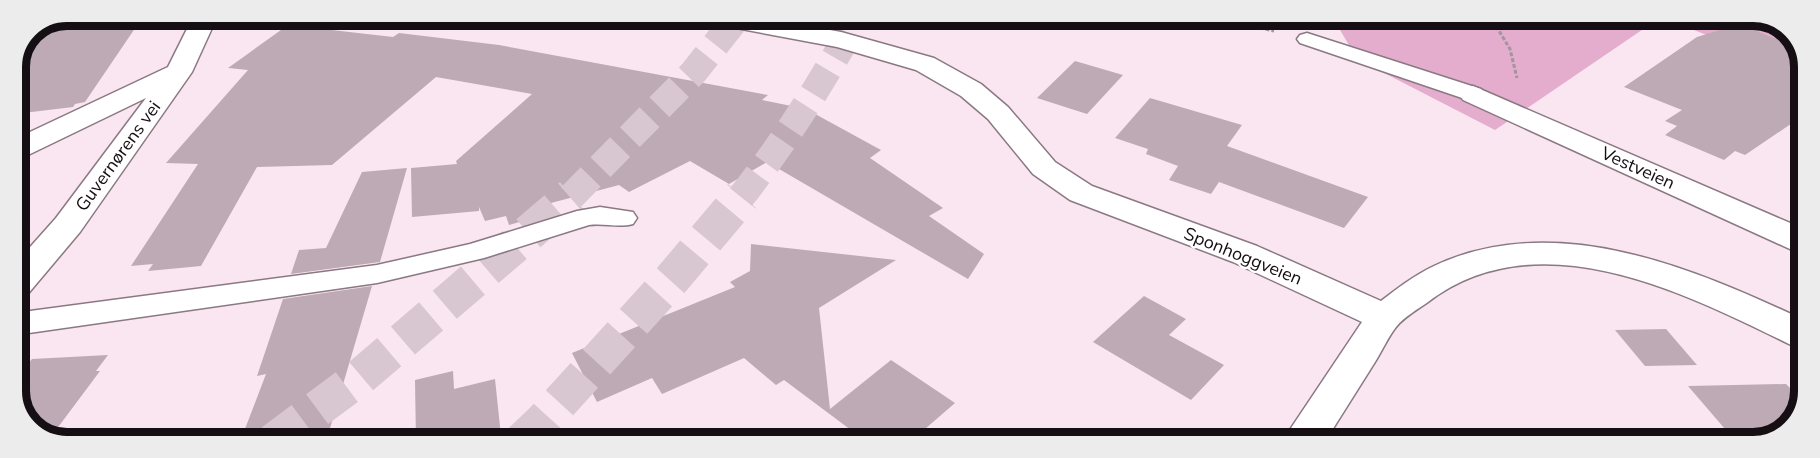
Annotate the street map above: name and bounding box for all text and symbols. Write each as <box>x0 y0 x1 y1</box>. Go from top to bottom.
street label: Guvernørens vei <box>70 96 166 216</box>
street label: Vestveien <box>1596 141 1679 195</box>
street label: Sponhoggveien <box>1180 221 1306 291</box>

